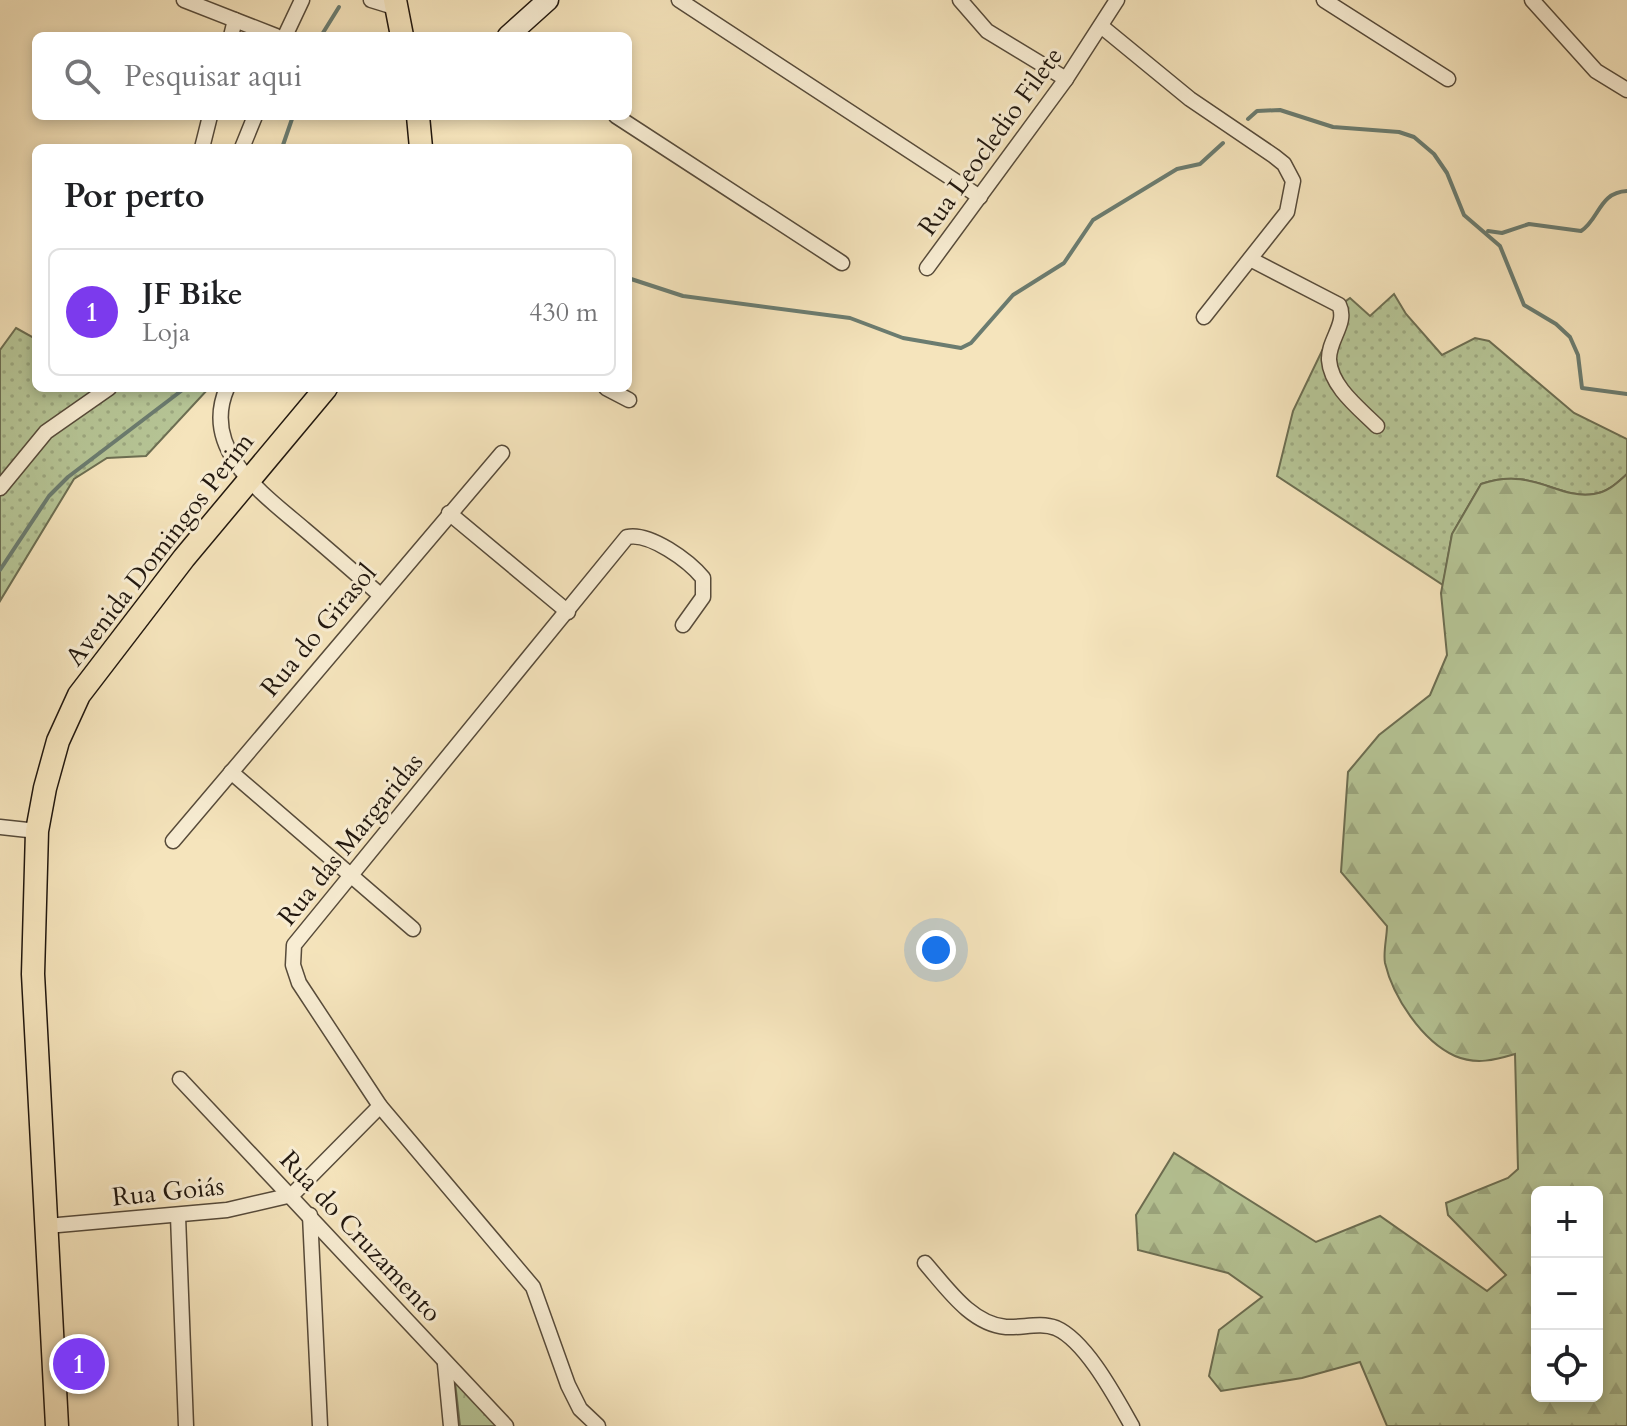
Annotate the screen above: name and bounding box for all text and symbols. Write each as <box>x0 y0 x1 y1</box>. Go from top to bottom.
search box <box>32 32 632 120</box>
street label: Rua Leocledio Filete <box>910 40 1071 243</box>
icon: search <box>60 54 104 98</box>
text: Pesquisar aqui <box>124 56 302 97</box>
text: Por perto <box>64 173 205 219</box>
text: JF Bike <box>142 274 243 315</box>
text: 1 <box>85 295 99 330</box>
text: 430 m <box>529 295 598 330</box>
text: Loja <box>142 315 190 350</box>
street label: Avenida Domingos Perim <box>57 425 262 673</box>
street label: Rua do Girasol <box>252 556 385 704</box>
street label: Rua das Margaridas <box>270 746 431 933</box>
your location <box>916 930 956 970</box>
street label: Rua do Cruzamento <box>272 1143 449 1330</box>
street label: Rua Goiás <box>110 1168 226 1215</box>
map controls <box>1531 1186 1603 1402</box>
button: + <box>1531 1186 1603 1258</box>
button: − <box>1531 1258 1603 1330</box>
button: locate <box>1531 1330 1603 1402</box>
pin: 1 <box>53 1334 105 1394</box>

